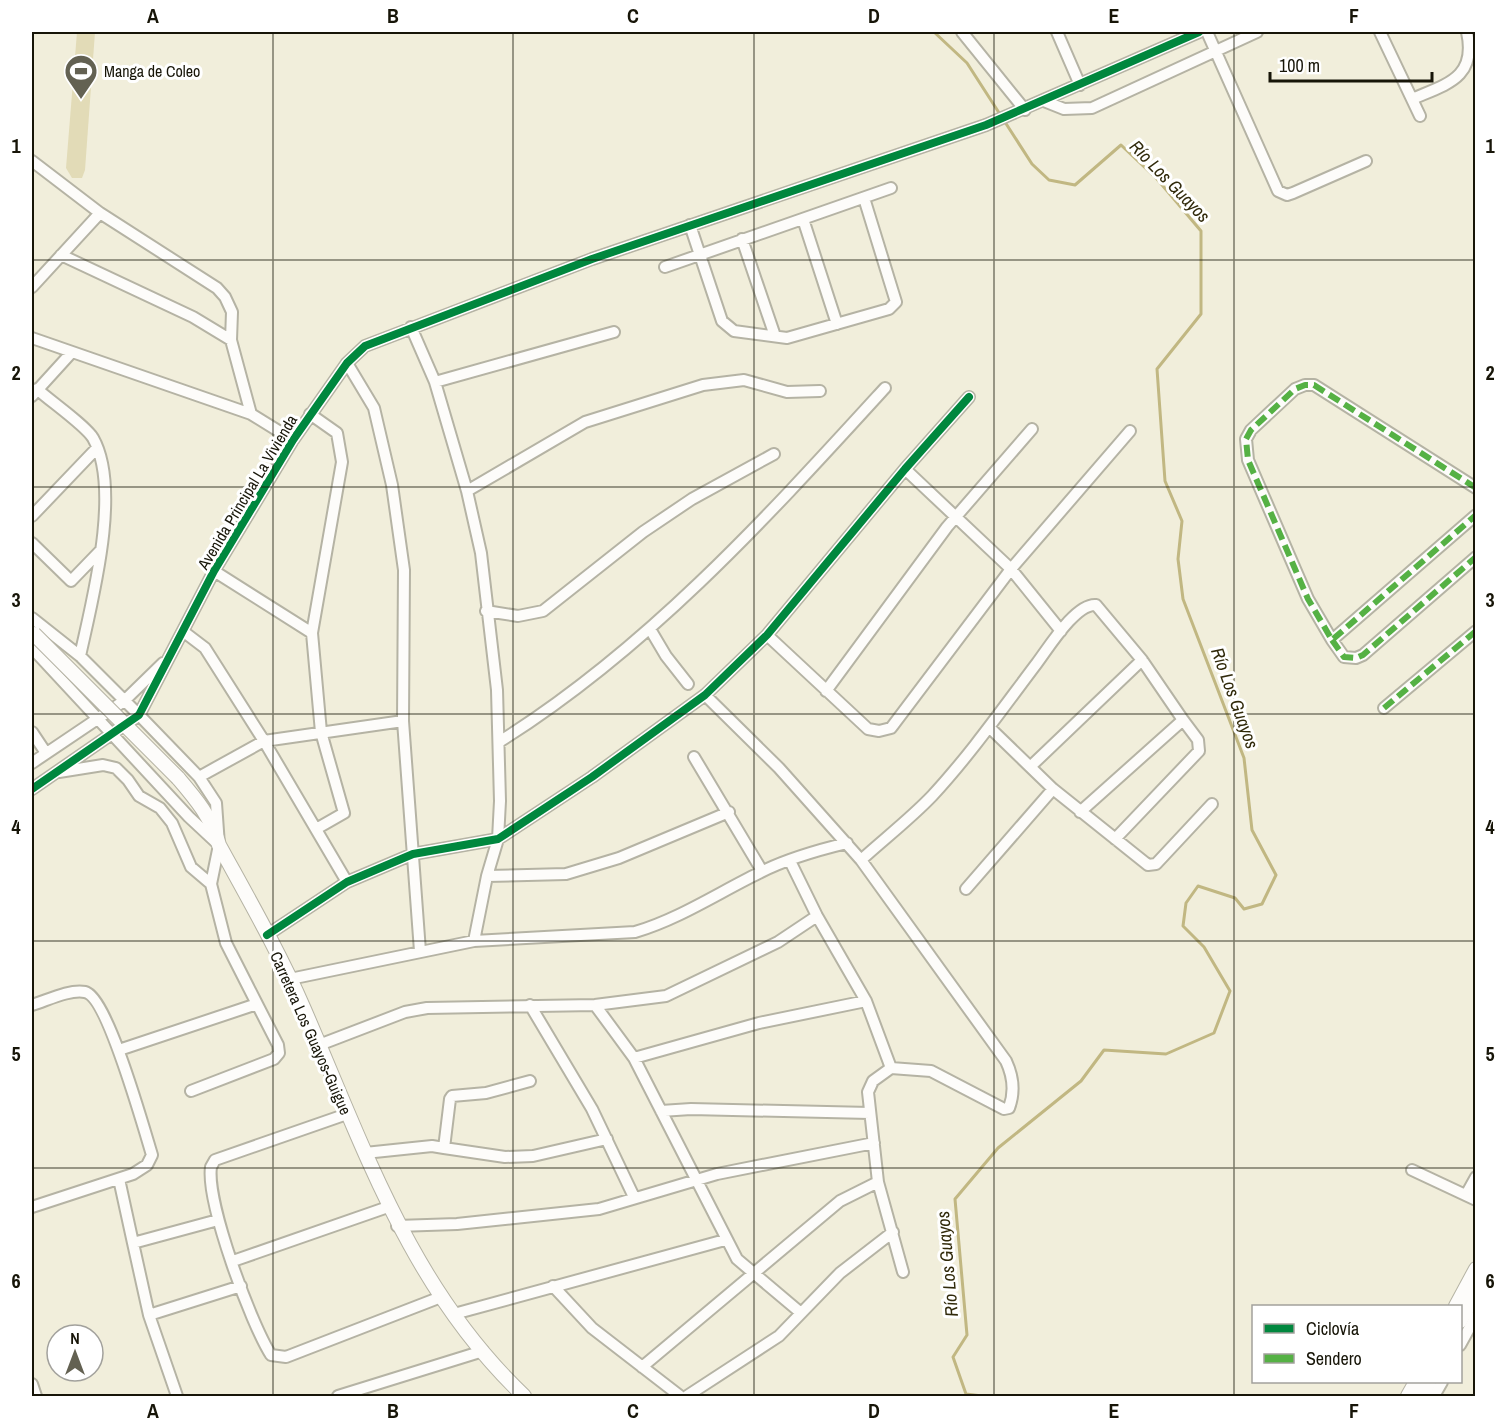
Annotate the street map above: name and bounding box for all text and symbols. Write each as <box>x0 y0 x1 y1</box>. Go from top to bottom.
text: A <box>147 2 159 29</box>
text: B <box>387 2 399 29</box>
text: C <box>627 2 639 29</box>
text: D <box>868 2 880 29</box>
text: E <box>1109 2 1120 29</box>
text: F <box>1349 2 1359 29</box>
scale bar <box>1270 45 1432 83</box>
sports icon: Manga de Coleo <box>63 53 99 100</box>
text: 100 m <box>1279 53 1320 78</box>
place label: Manga de Coleo <box>104 60 200 82</box>
text: 1 <box>11 132 21 159</box>
text: 1 <box>1485 132 1495 159</box>
water label: Río Los Guayos <box>1124 134 1216 228</box>
text: 2 <box>11 359 21 386</box>
text: 2 <box>1485 359 1495 386</box>
street label: Avenida Principal La Vivienda <box>192 410 302 574</box>
text: 3 <box>11 586 21 613</box>
text: 3 <box>1485 586 1495 613</box>
water label: Río Los Guayos <box>1205 644 1265 752</box>
text: 4 <box>11 813 21 840</box>
text: 4 <box>1485 813 1495 840</box>
street label: Carretera Los Guayos-Guigue <box>265 948 357 1118</box>
text: 5 <box>11 1040 21 1067</box>
text: 5 <box>1485 1040 1495 1067</box>
water label: Río Los Guayos <box>930 1210 964 1318</box>
text: 6 <box>11 1267 21 1294</box>
text: 6 <box>1485 1267 1495 1294</box>
legend <box>1252 1305 1462 1383</box>
text: Ciclovía <box>1306 1316 1359 1341</box>
north arrow <box>45 1323 105 1383</box>
text: N <box>70 1327 80 1349</box>
text: Sendero <box>1306 1346 1362 1371</box>
text: A <box>147 1397 159 1424</box>
text: B <box>387 1397 399 1424</box>
text: C <box>627 1397 639 1424</box>
text: D <box>868 1397 880 1424</box>
text: E <box>1109 1397 1120 1424</box>
text: F <box>1349 1397 1359 1424</box>

